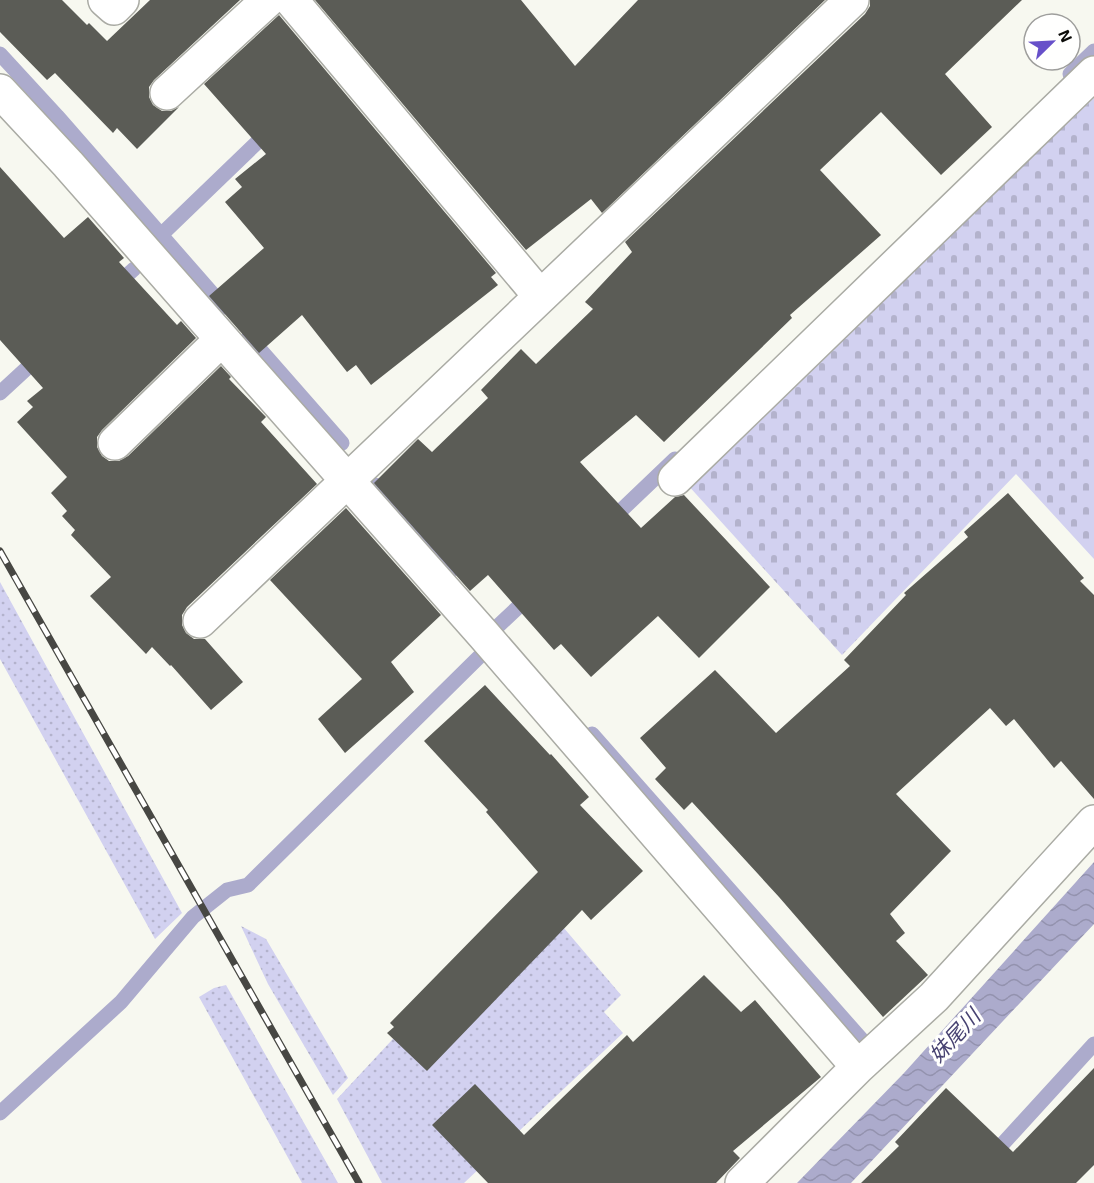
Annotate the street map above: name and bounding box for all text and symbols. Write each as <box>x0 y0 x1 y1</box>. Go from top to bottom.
north arrow <box>1022 12 1082 72</box>
text: N <box>1055 27 1077 45</box>
water label: 妹尾川 <box>923 1002 986 1067</box>

